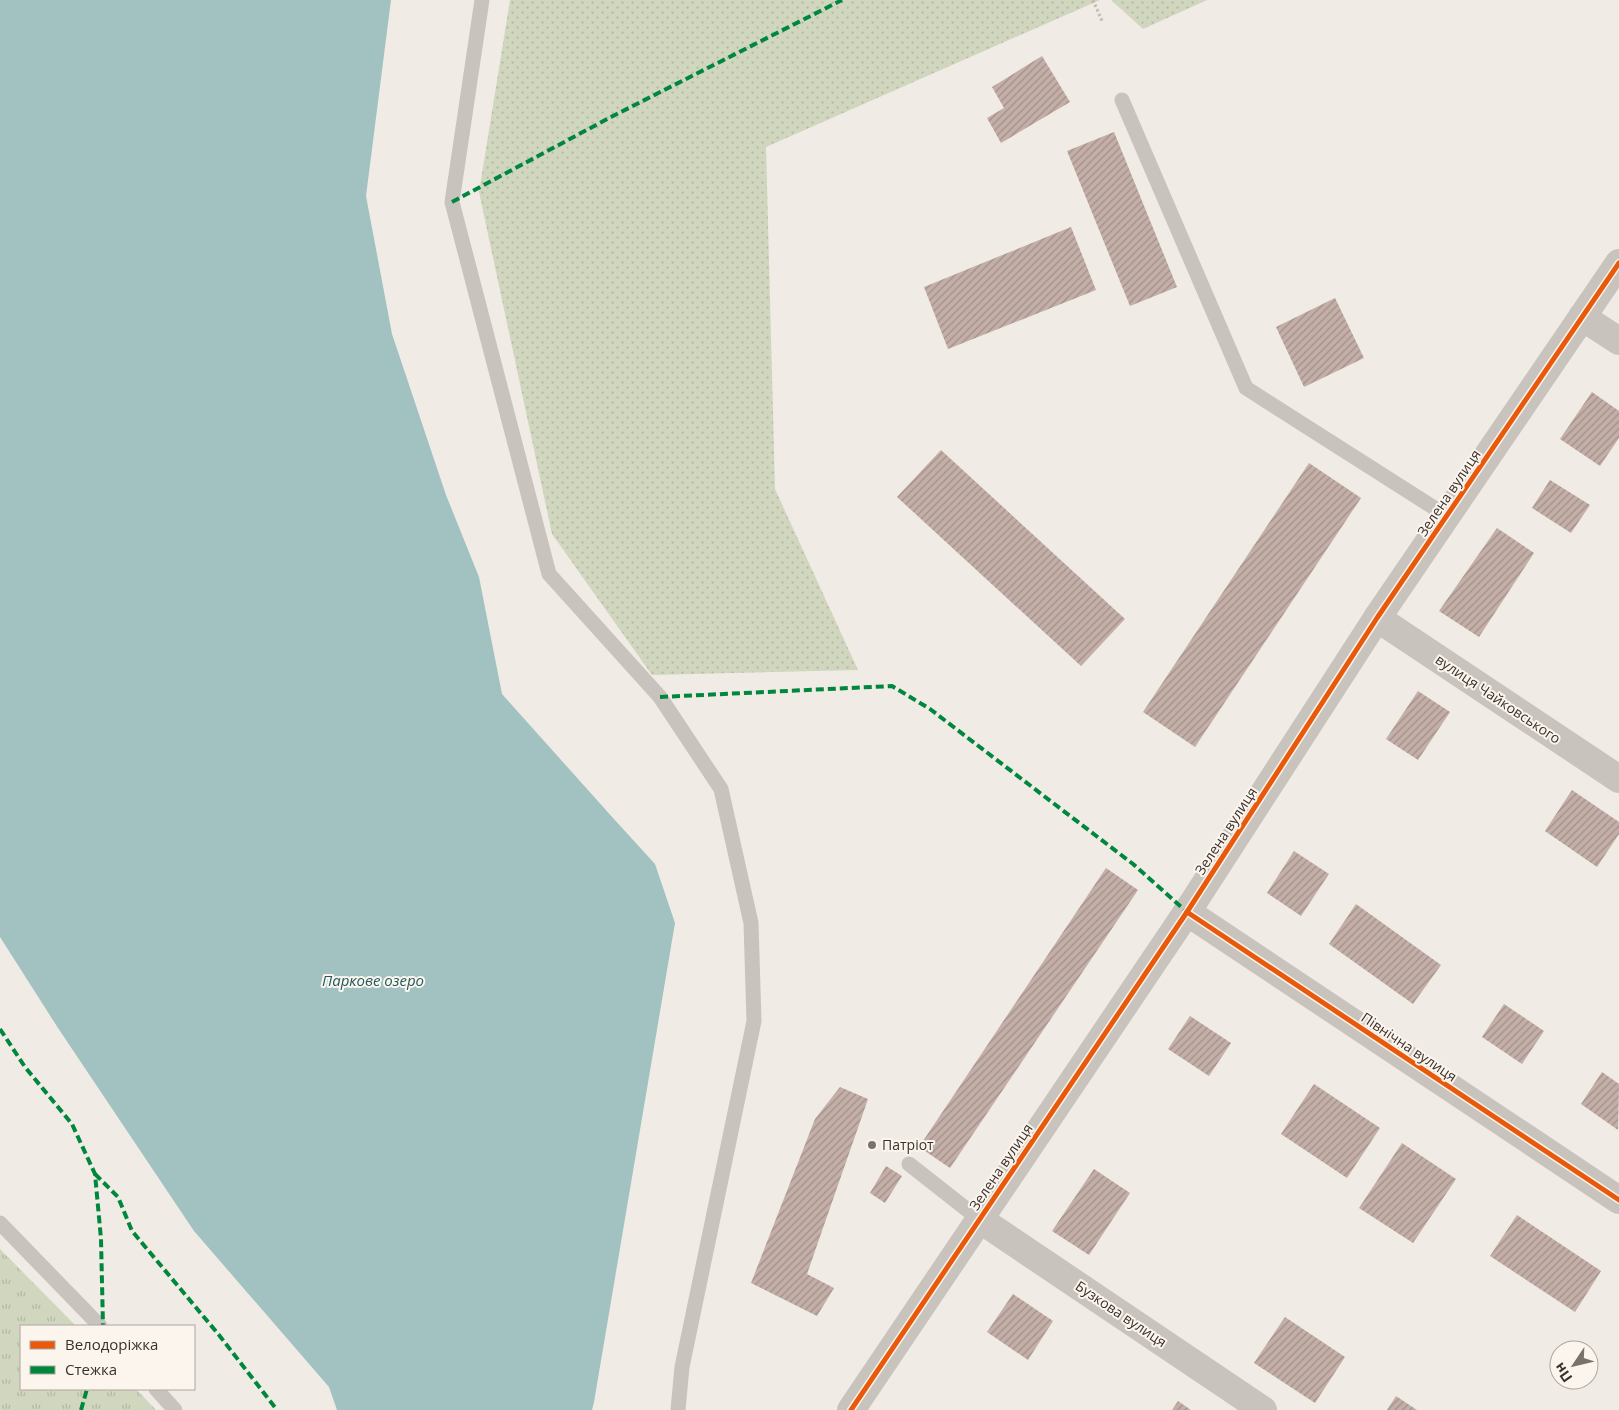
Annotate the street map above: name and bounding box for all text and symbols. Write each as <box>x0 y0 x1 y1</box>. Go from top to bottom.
street label: Зелена вулиця <box>1413 446 1485 540</box>
street label: вулиця Чайковського <box>1432 650 1565 748</box>
street label: Зелена вулиця <box>1190 783 1261 878</box>
water label: Паркове озеро <box>322 970 424 990</box>
street label: Північна вулиця <box>1358 1008 1461 1086</box>
street label: Зелена вулиця <box>965 1120 1037 1214</box>
place label: Патріот <box>882 1135 934 1154</box>
marker: Патріот <box>866 1139 878 1151</box>
street label: Бузкова вулиця <box>1072 1276 1171 1351</box>
legend <box>20 1325 195 1390</box>
text: Велодоріжка <box>65 1334 158 1354</box>
north arrow <box>1549 1340 1599 1390</box>
text: Стежка <box>65 1359 117 1379</box>
text: Пн <box>1550 1359 1576 1386</box>

